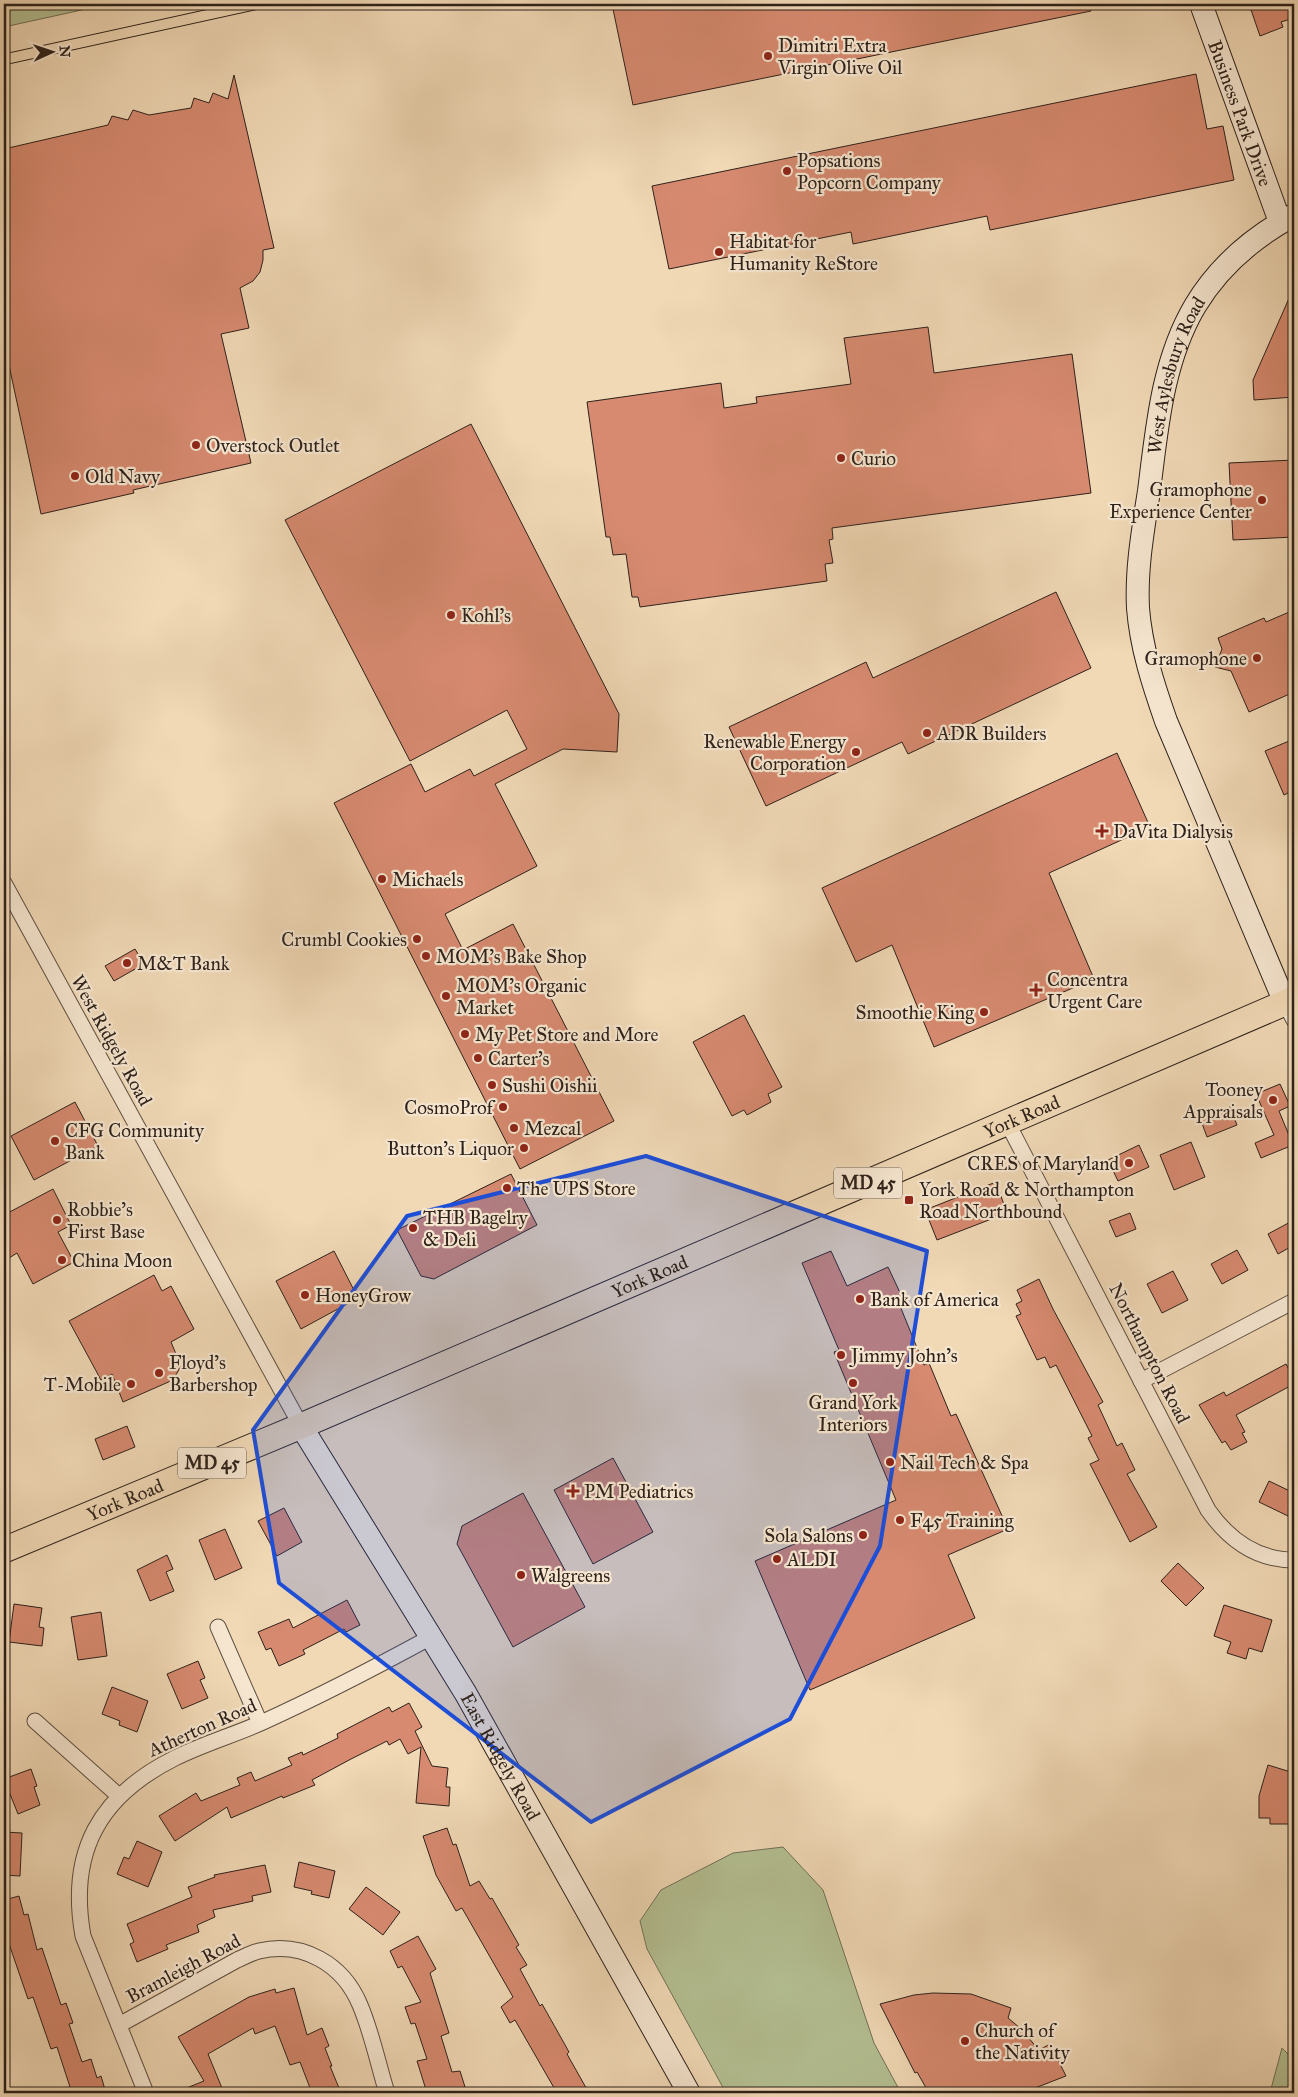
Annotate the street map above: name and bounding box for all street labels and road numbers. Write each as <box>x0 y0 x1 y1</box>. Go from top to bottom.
street label: Business Park Drive <box>1203 37 1277 189</box>
street label: West Aylesbury Road <box>1143 292 1210 455</box>
street label: West Ridgely Road <box>65 971 157 1111</box>
street label: York Road <box>980 1090 1064 1143</box>
road number: MD 45 <box>834 1168 902 1198</box>
street label: York Road <box>608 1250 692 1303</box>
street label: Northampton Road <box>1104 1279 1195 1428</box>
road number: MD 45 <box>178 1448 246 1479</box>
street label: York Road <box>83 1474 167 1526</box>
street label: East Ridgely Road <box>456 1689 545 1825</box>
street label: Atherton Road <box>144 1693 260 1762</box>
street label: Bramleigh Road <box>122 1929 245 2009</box>

